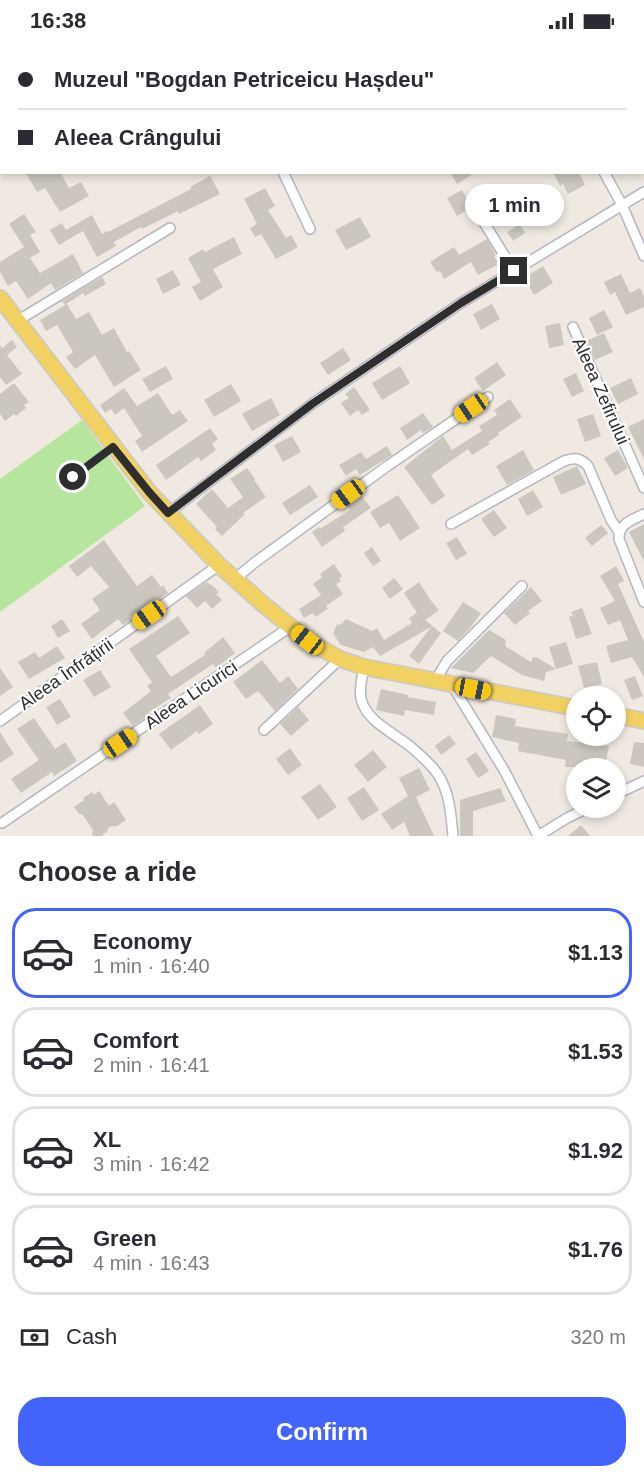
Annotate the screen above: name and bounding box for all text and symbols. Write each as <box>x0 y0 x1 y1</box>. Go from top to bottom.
text: 16:38 <box>30 8 86 33</box>
text: Muzeul "Bogdan Petriceicu Hașdeu" <box>54 67 434 92</box>
text: Aleea Crângului <box>54 125 221 150</box>
callout: 1 min <box>464 184 564 226</box>
text: 1 min <box>488 194 541 216</box>
route end <box>500 257 527 284</box>
street label: Aleea Zefirului <box>568 334 634 448</box>
car <box>451 390 491 426</box>
route start <box>59 463 86 490</box>
car <box>328 476 368 512</box>
car <box>129 597 169 633</box>
car <box>287 622 327 658</box>
street label: Aleea Înfrățirii <box>15 634 117 714</box>
street label: Aleea Licurici <box>141 657 241 733</box>
car <box>454 677 492 701</box>
map controls <box>566 686 626 818</box>
button: locate <box>566 686 626 746</box>
car <box>100 725 140 761</box>
button: layers <box>566 758 626 818</box>
text: Choose a ride <box>18 857 197 887</box>
icon: car <box>21 926 75 980</box>
text: Economy <box>93 929 192 954</box>
text: $1.13 <box>568 940 623 965</box>
text: 1 min · 16:40 <box>93 955 210 977</box>
icon: car <box>21 1025 75 1079</box>
text: Comfort <box>93 1028 179 1053</box>
text: $1.53 <box>568 1039 623 1064</box>
text: 2 min · 16:41 <box>93 1054 210 1076</box>
icon: car <box>21 1124 75 1178</box>
text: XL <box>93 1127 121 1152</box>
text: $1.92 <box>568 1138 623 1163</box>
text: 3 min · 16:42 <box>93 1153 210 1175</box>
icon: car <box>21 1223 75 1277</box>
text: Green <box>93 1226 157 1251</box>
text: $1.76 <box>568 1237 623 1262</box>
text: 4 min · 16:43 <box>93 1252 210 1274</box>
icon: cash <box>18 1321 51 1354</box>
text: Cash <box>66 1324 117 1349</box>
text: 320 m <box>570 1326 626 1348</box>
button: Confirm <box>18 1397 626 1466</box>

